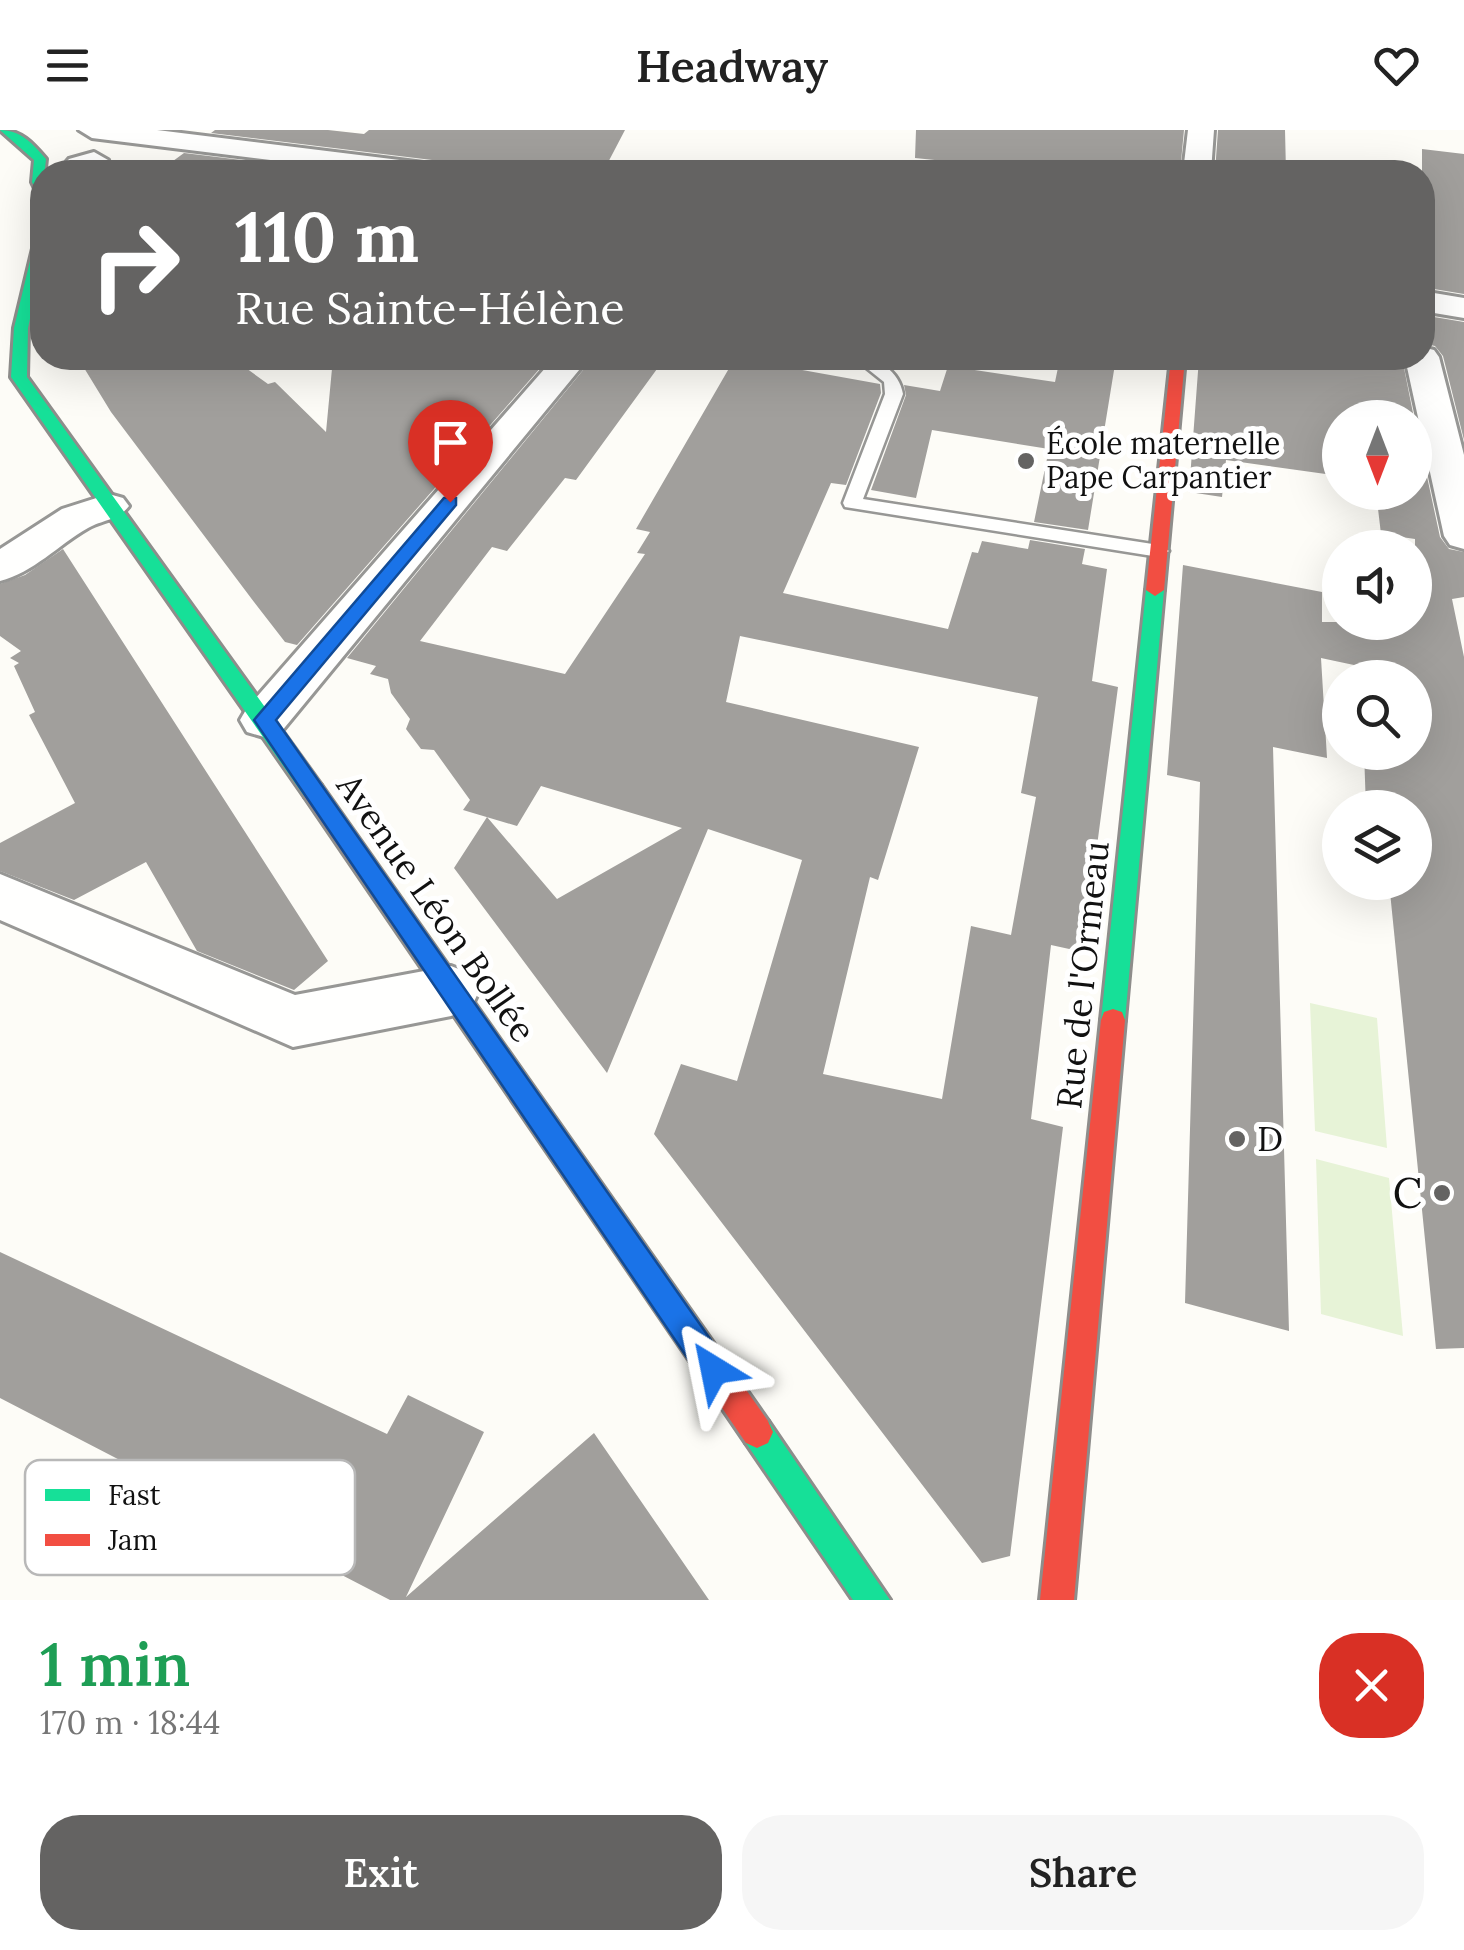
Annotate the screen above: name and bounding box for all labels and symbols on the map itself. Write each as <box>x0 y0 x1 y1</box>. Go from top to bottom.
pin <box>408 400 493 503</box>
north arrow <box>1322 400 1432 510</box>
place label: École maternelle Pape Carpantier <box>1046 424 1280 496</box>
marker: École maternelle Pape Carpantier <box>1015 450 1037 472</box>
street label: Avenue Léon Bollée <box>326 764 546 1050</box>
street label: Rue de l'Ormeau <box>1046 839 1119 1111</box>
place label: D <box>1257 1116 1283 1161</box>
marker: D <box>1226 1128 1248 1150</box>
place label: C <box>1393 1166 1422 1220</box>
marker: C <box>1431 1182 1453 1204</box>
position arrow <box>662 1318 766 1422</box>
legend <box>25 1460 355 1575</box>
text: Fast <box>108 1477 161 1513</box>
text: Jam <box>107 1522 158 1558</box>

